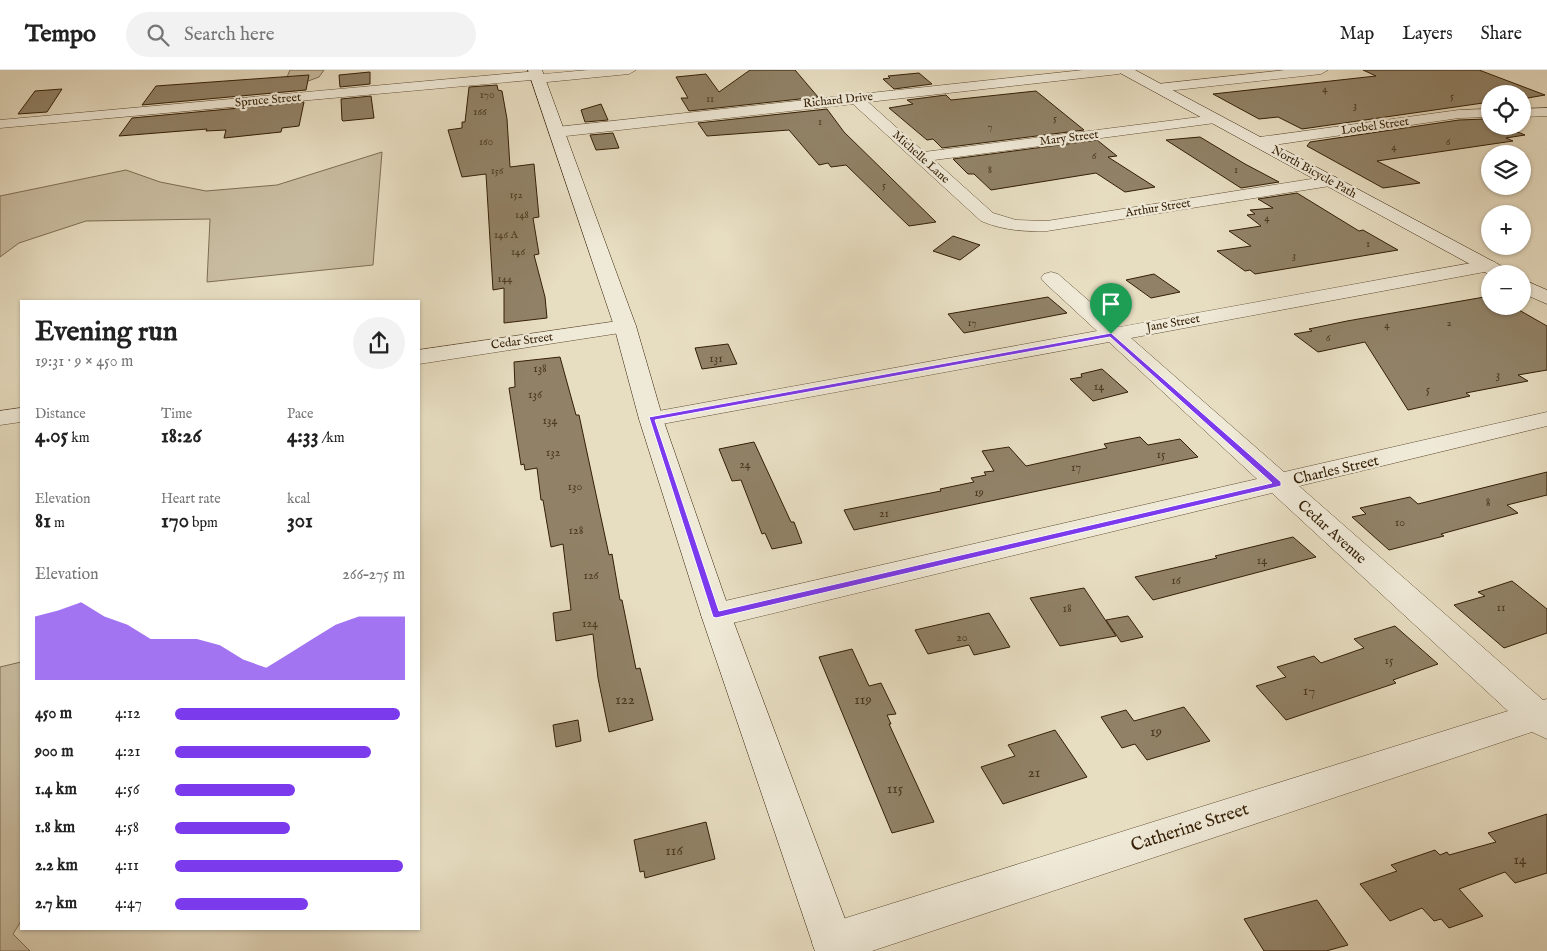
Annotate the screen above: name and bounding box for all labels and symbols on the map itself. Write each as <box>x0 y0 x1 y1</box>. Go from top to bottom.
house number: 4 <box>1322 82 1328 96</box>
house number: 170 <box>480 88 494 102</box>
street label: Richard Drive <box>802 89 874 111</box>
house number: 5 <box>1450 89 1454 103</box>
street label: Spruce Street <box>234 90 302 111</box>
house number: 11 <box>706 92 714 106</box>
house number: 3 <box>1353 99 1357 113</box>
house number: 166 <box>473 105 487 119</box>
house number: 5 <box>1053 111 1057 125</box>
street label: Loebel Street <box>1340 114 1410 138</box>
house number: 1 <box>818 115 822 129</box>
house number: 7 <box>987 120 993 134</box>
street label: Michelle Lane <box>889 127 953 187</box>
street label: Mary Street <box>1039 127 1099 149</box>
house number: 160 <box>479 135 493 149</box>
house number: 6 <box>1446 135 1451 149</box>
house number: 4 <box>1391 140 1397 154</box>
street label: North Bicycle Path <box>1269 142 1360 202</box>
house number: 6 <box>1092 149 1097 163</box>
house number: 8 <box>988 163 992 177</box>
house number: 1 <box>1234 163 1238 177</box>
house number: 156 <box>491 164 504 178</box>
house number: 5 <box>882 178 886 192</box>
house number: 152 <box>509 188 523 202</box>
street label: Arthur Street <box>1123 195 1192 221</box>
house number: 148 <box>515 208 529 222</box>
house number: 4 <box>1264 211 1270 225</box>
house number: 146 A <box>494 228 519 242</box>
house number: 1 <box>1366 237 1370 251</box>
house number: 146 <box>511 245 525 259</box>
house number: 3 <box>1292 249 1296 263</box>
house number: 144 <box>498 272 513 286</box>
pin <box>1090 283 1132 334</box>
street label: Jane Street <box>1143 311 1201 336</box>
house number: 17 <box>967 316 977 330</box>
house number: 2 <box>1446 316 1452 330</box>
house number: 4 <box>1384 318 1390 332</box>
street label: Cedar Street <box>490 329 554 353</box>
house number: 6 <box>1326 331 1331 345</box>
house number: 131 <box>709 351 723 366</box>
house number: 138 <box>533 361 547 376</box>
house number: 3 <box>1496 367 1500 382</box>
house number: 14 <box>1094 379 1104 394</box>
house number: 5 <box>1426 382 1431 397</box>
house number: 136 <box>528 387 543 402</box>
house number: 134 <box>543 413 558 428</box>
house number: 132 <box>546 445 561 460</box>
house number: 15 <box>1157 447 1166 462</box>
street label: Charles Street <box>1291 451 1381 489</box>
house number: 24 <box>739 457 751 472</box>
house number: 17 <box>1071 460 1081 475</box>
house number: 130 <box>568 479 583 494</box>
house number: 19 <box>974 485 984 500</box>
house number: 8 <box>1486 495 1491 510</box>
street label: Cedar Avenue <box>1293 496 1371 568</box>
house number: 21 <box>879 506 889 521</box>
house number: 10 <box>1395 515 1405 530</box>
house number: 128 <box>569 523 584 538</box>
house number: 14 <box>1257 553 1267 568</box>
house number: 126 <box>583 568 600 583</box>
house number: 16 <box>1171 573 1182 588</box>
house number: 11 <box>1497 600 1505 615</box>
house number: 18 <box>1062 601 1072 616</box>
house number: 124 <box>582 616 598 631</box>
house number: 20 <box>956 630 968 645</box>
house number: 15 <box>1385 653 1394 668</box>
house number: 17 <box>1303 681 1315 700</box>
house number: 122 <box>615 690 635 709</box>
house number: 119 <box>854 690 872 709</box>
house number: 19 <box>1150 722 1162 741</box>
house number: 21 <box>1028 763 1040 782</box>
house number: 115 <box>887 779 904 798</box>
street label: Catherine Street <box>1128 798 1252 858</box>
house number: 116 <box>665 841 683 860</box>
house number: 14 <box>1514 850 1527 869</box>

